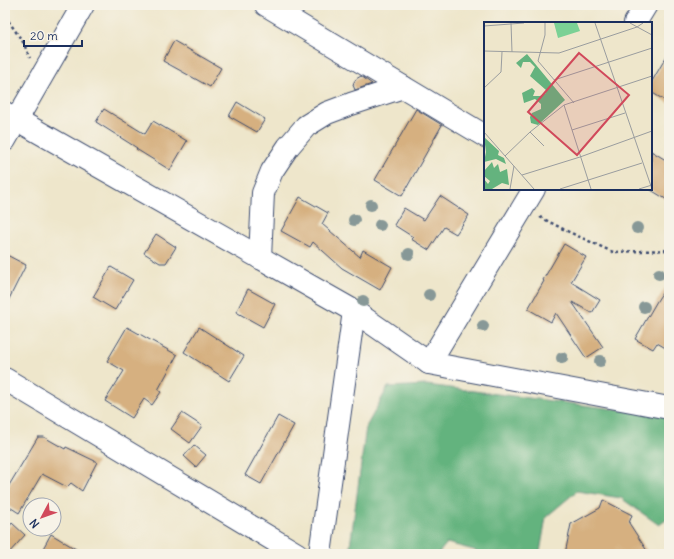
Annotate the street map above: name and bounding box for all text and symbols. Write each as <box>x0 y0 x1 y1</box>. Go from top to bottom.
scale bar <box>24 22 82 48</box>
inset map <box>484 22 652 190</box>
text: 20 m <box>30 28 58 43</box>
north arrow <box>22 497 62 537</box>
text: N <box>27 516 42 531</box>

